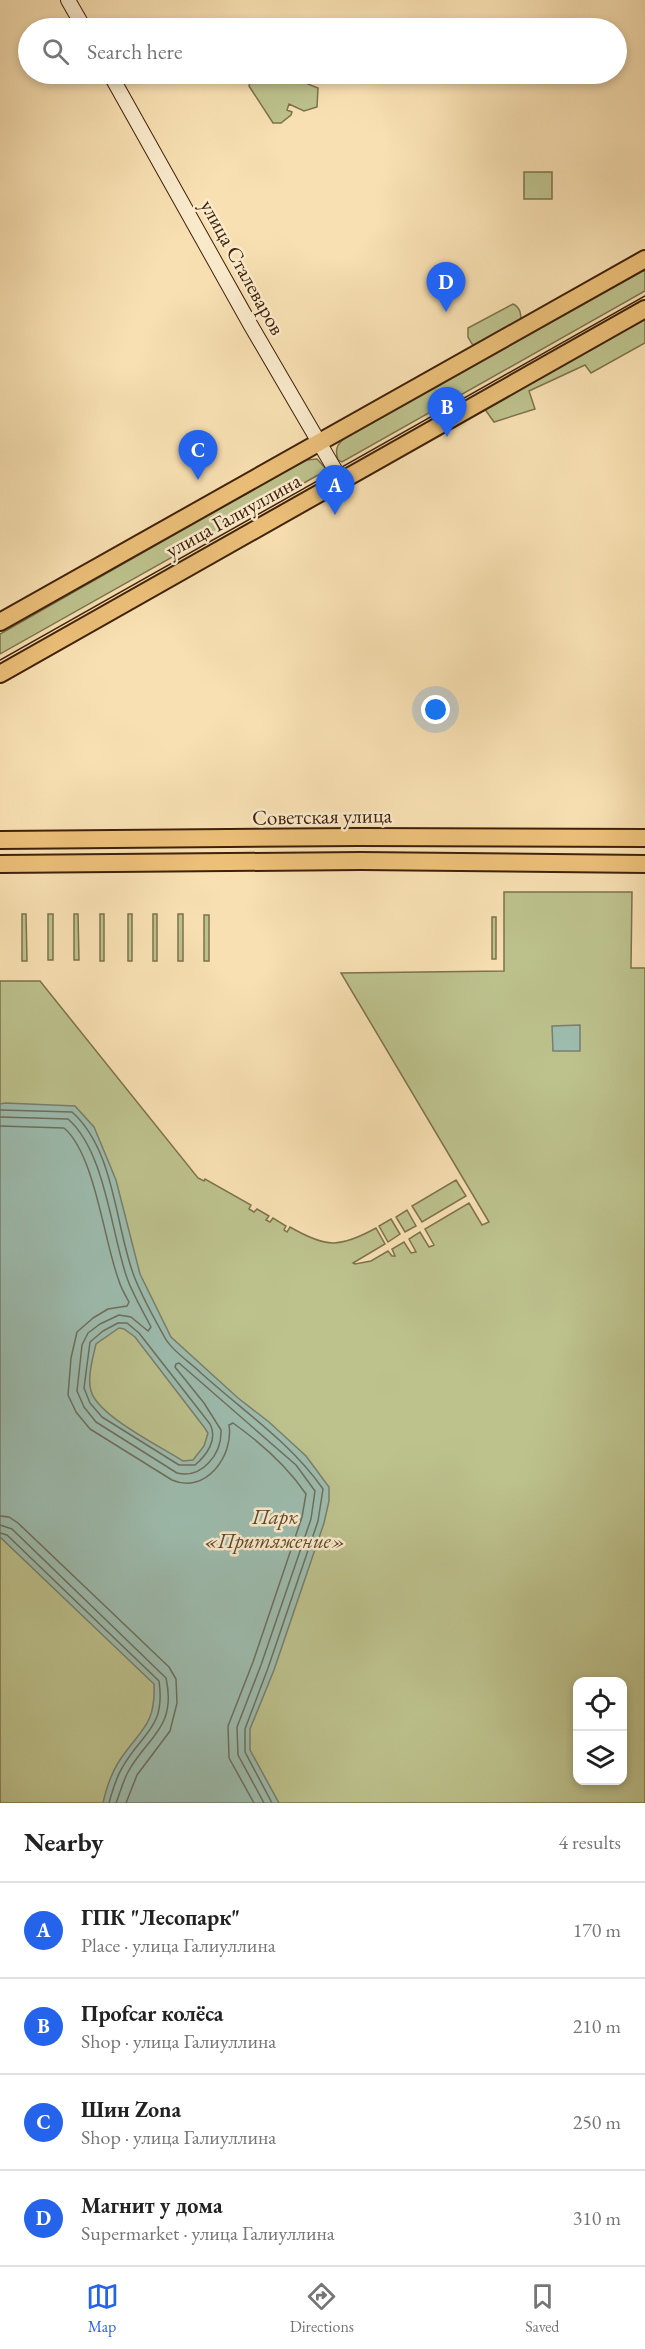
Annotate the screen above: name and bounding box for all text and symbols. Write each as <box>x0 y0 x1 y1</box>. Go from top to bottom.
search box <box>18 18 627 84</box>
icon: search <box>39 35 72 68</box>
text: Search here <box>87 37 182 66</box>
street label: улица Сталеваров <box>195 194 291 340</box>
pin: D <box>426 262 466 312</box>
pin: B <box>428 388 466 437</box>
pin: C <box>178 430 218 480</box>
street label: улица Галиуллина <box>161 466 306 563</box>
pin: A <box>316 466 354 515</box>
your location <box>421 695 450 724</box>
street label: Советская улица <box>252 801 393 831</box>
park label: Парк «Притяжение» <box>205 1503 345 1554</box>
map controls <box>573 1677 627 1785</box>
button: locate <box>573 1677 627 1731</box>
button: layers <box>573 1731 627 1785</box>
text: Nearby <box>24 1825 104 1859</box>
text: 4 results <box>558 1829 621 1855</box>
text: ГПК "Лесопарк" <box>81 1903 240 1932</box>
text: A <box>36 1917 51 1943</box>
text: 170 m <box>573 1917 621 1943</box>
text: Place · улица Галиуллина <box>81 1932 276 1958</box>
text: Проfcar колёса <box>81 1999 224 2028</box>
text: B <box>37 2013 50 2039</box>
text: 210 m <box>573 2013 621 2039</box>
text: Shop · улица Галиуллина <box>81 2028 276 2054</box>
text: Шин Zona <box>81 2095 181 2124</box>
text: C <box>36 2109 51 2135</box>
text: 250 m <box>573 2109 621 2135</box>
text: Shop · улица Галиуллина <box>81 2124 276 2150</box>
text: Магнит у дома <box>81 2191 223 2220</box>
text: D <box>36 2205 51 2231</box>
text: 310 m <box>573 2205 621 2231</box>
text: Supermarket · улица Галиуллина <box>81 2220 335 2246</box>
tab: Map <box>86 2280 119 2337</box>
tab: Directions <box>290 2280 354 2337</box>
tab: Saved <box>525 2280 559 2337</box>

